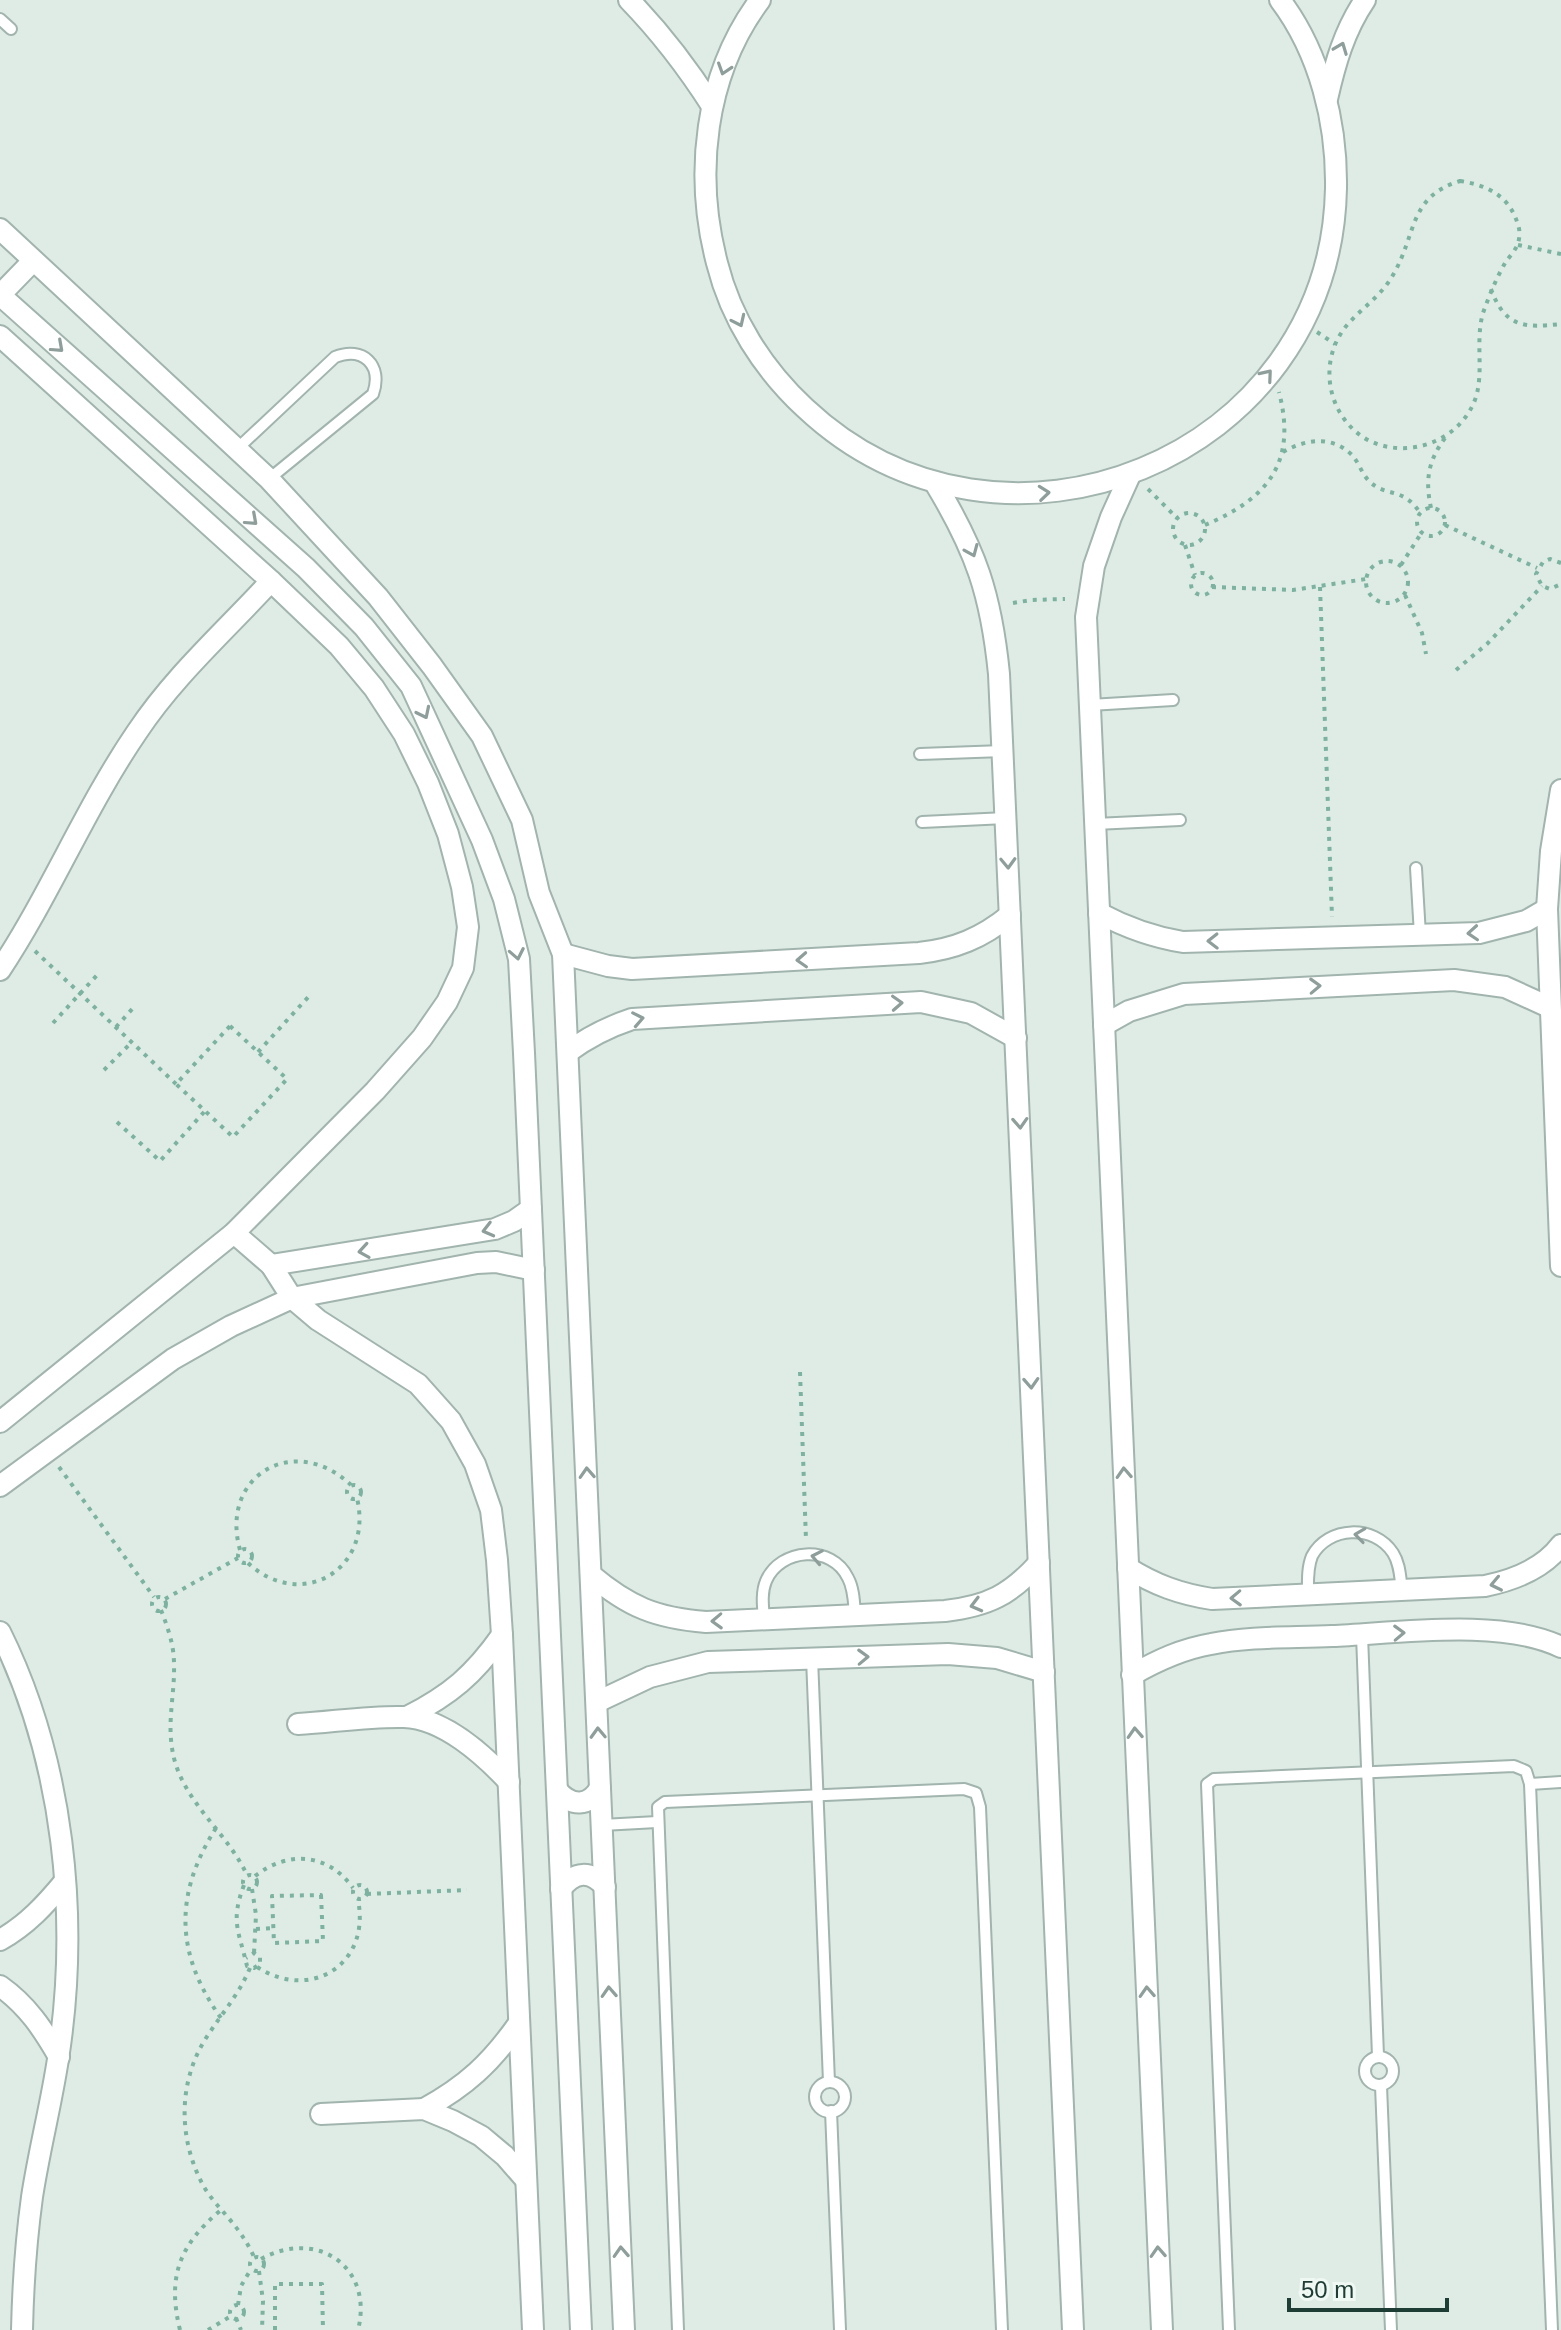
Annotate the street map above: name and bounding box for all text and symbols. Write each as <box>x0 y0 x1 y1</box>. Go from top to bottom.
one-way arrow <box>1331 42 1348 56</box>
one-way arrow <box>718 61 734 75</box>
one-way arrow <box>729 312 745 327</box>
one-way arrow <box>49 337 64 351</box>
one-way arrow <box>1257 370 1272 385</box>
one-way arrow <box>1038 484 1051 501</box>
one-way arrow <box>243 510 258 524</box>
one-way arrow <box>962 543 978 557</box>
one-way arrow <box>414 704 430 719</box>
one-way arrow <box>999 857 1016 870</box>
one-way arrow <box>1466 924 1479 941</box>
one-way arrow <box>1206 933 1219 950</box>
one-way arrow <box>507 948 524 961</box>
one-way arrow <box>795 951 808 968</box>
one-way arrow <box>1309 978 1322 995</box>
one-way arrow <box>891 995 904 1012</box>
one-way arrow <box>631 1012 644 1029</box>
one-way arrow <box>1011 1117 1028 1130</box>
one-way arrow <box>482 1220 496 1237</box>
one-way arrow <box>357 1241 371 1258</box>
one-way arrow <box>1023 1377 1040 1390</box>
one-way arrow <box>578 1466 595 1479</box>
one-way arrow <box>1115 1466 1132 1479</box>
one-way arrow <box>1353 1527 1366 1544</box>
one-way arrow <box>810 1550 824 1567</box>
one-way arrow <box>1489 1575 1503 1592</box>
one-way arrow <box>1229 1589 1242 1606</box>
one-way arrow <box>970 1596 983 1613</box>
one-way arrow <box>710 1613 723 1630</box>
one-way arrow <box>1393 1625 1406 1642</box>
one-way arrow <box>857 1648 870 1665</box>
one-way arrow <box>590 1726 607 1739</box>
one-way arrow <box>1127 1726 1144 1739</box>
one-way arrow <box>601 1985 618 1998</box>
one-way arrow <box>1138 1985 1155 1998</box>
one-way arrow <box>612 2245 629 2258</box>
one-way arrow <box>1150 2245 1167 2258</box>
scale bar <box>1289 2262 1447 2312</box>
text: 50 m <box>1301 2276 1354 2303</box>

